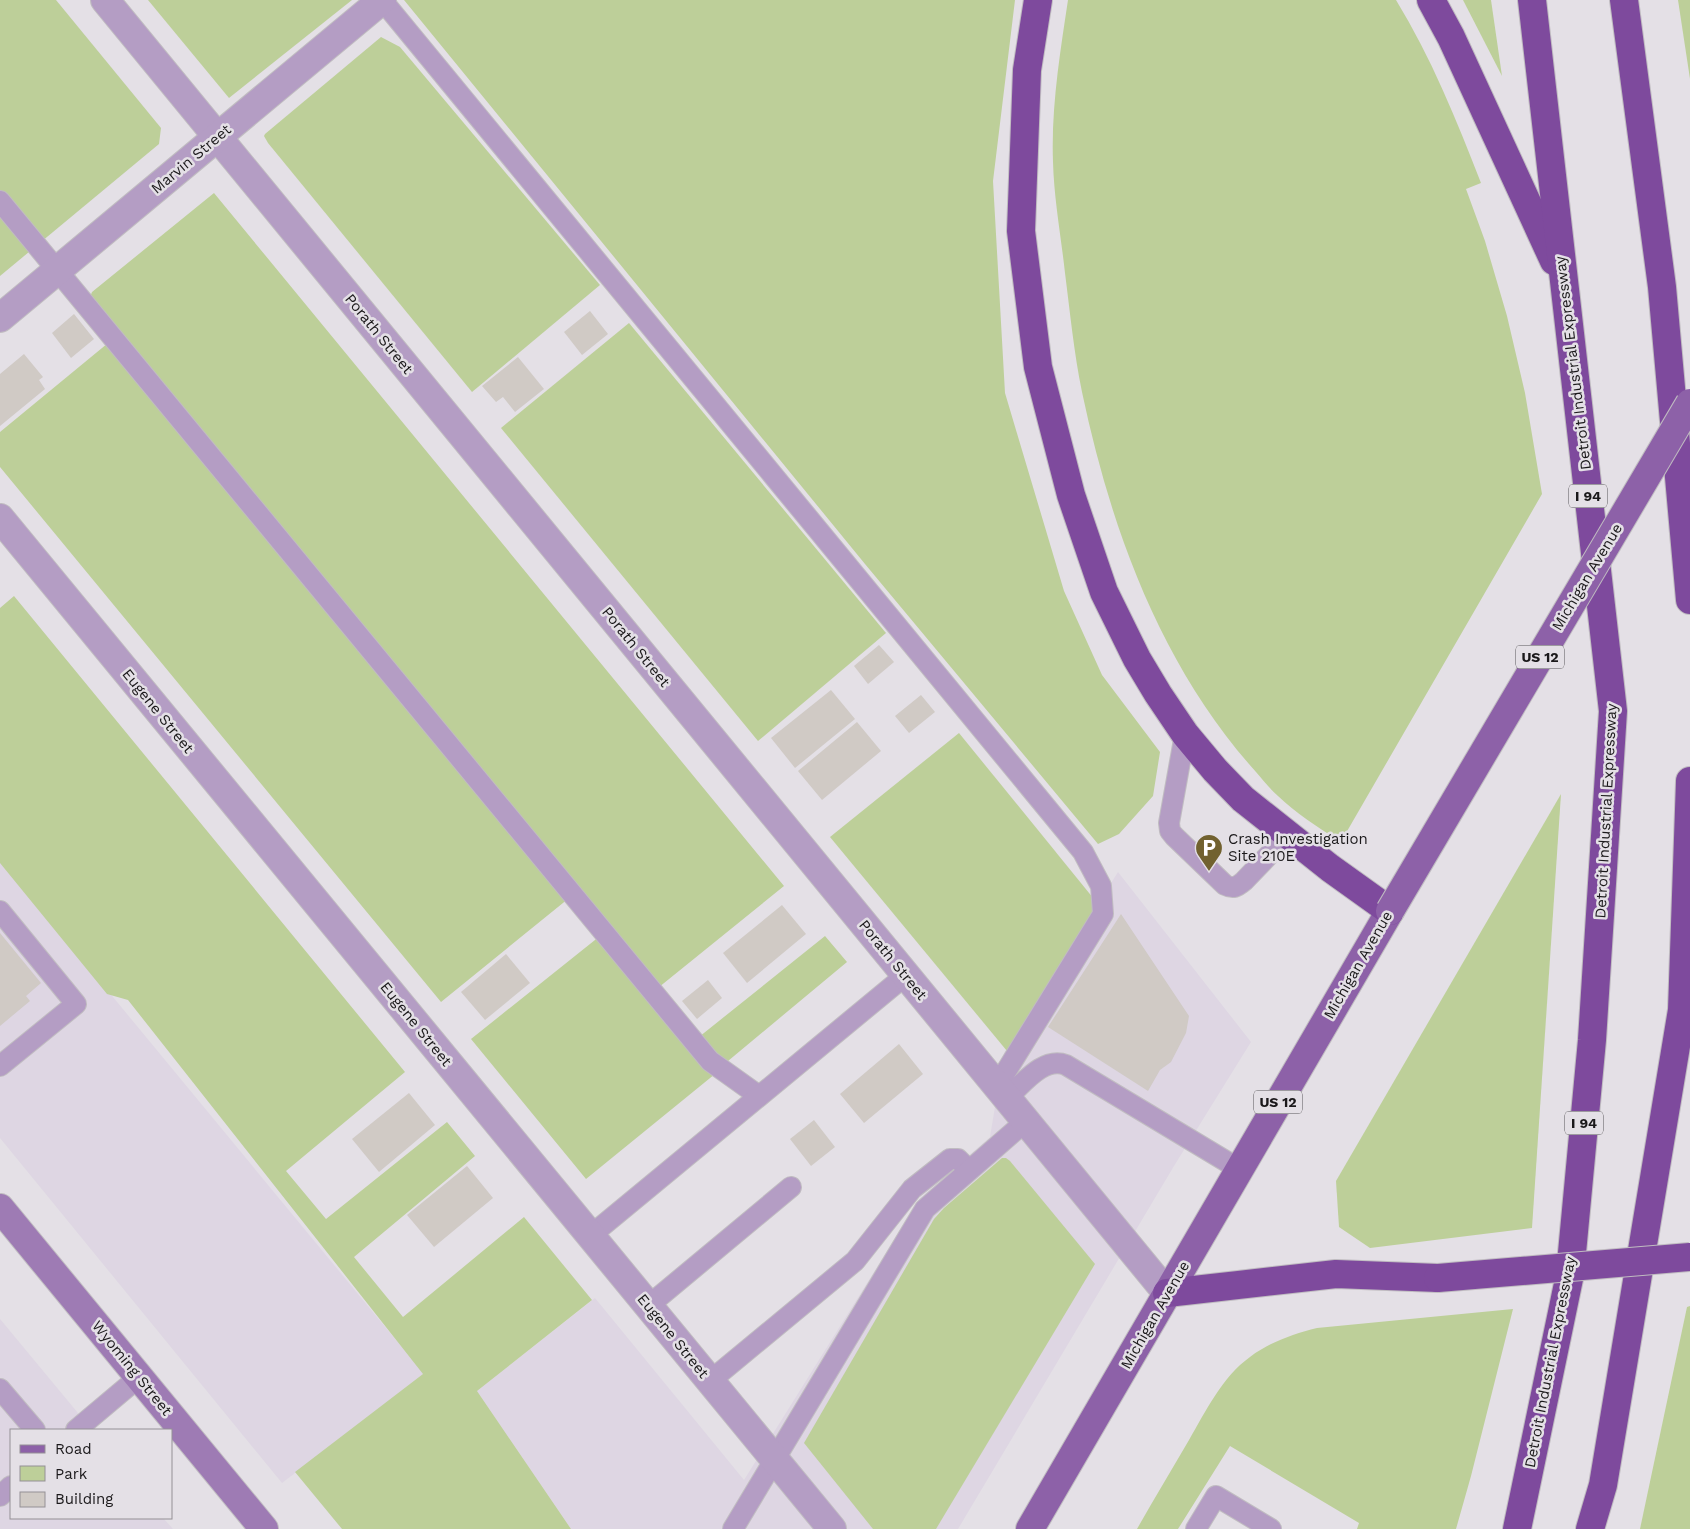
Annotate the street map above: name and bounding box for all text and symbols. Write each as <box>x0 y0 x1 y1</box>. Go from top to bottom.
street label: Marvin Street <box>147 120 235 198</box>
street label: Detroit Industrial Expressway <box>1551 255 1595 471</box>
street label: Porath Street <box>341 290 417 378</box>
road number: I 94 <box>1569 484 1607 508</box>
street label: Michigan Avenue <box>1548 520 1626 634</box>
street label: Porath Street <box>598 603 674 691</box>
road number: US 12 <box>1516 646 1564 669</box>
street label: Eugene Street <box>118 665 198 757</box>
street label: Detroit Industrial Expressway <box>1591 703 1621 919</box>
place label: Crash Investigation Site 210E <box>1228 830 1368 865</box>
parking icon: Crash Investigation Site 210E <box>1194 833 1224 872</box>
street label: Michigan Avenue <box>1320 908 1396 1022</box>
street label: Porath Street <box>855 916 931 1004</box>
street label: Eugene Street <box>376 978 456 1070</box>
road number: US 12 <box>1254 1090 1302 1114</box>
road number: I 94 <box>1565 1112 1603 1134</box>
street label: Detroit Industrial Expressway <box>1521 1254 1579 1469</box>
street label: Michigan Avenue <box>1117 1258 1193 1372</box>
street label: Eugene Street <box>633 1290 713 1382</box>
street label: Wyoming Street <box>88 1317 176 1420</box>
legend <box>10 1429 172 1519</box>
text: Road <box>55 1440 92 1458</box>
text: Park <box>55 1465 88 1483</box>
text: Building <box>55 1490 113 1508</box>

